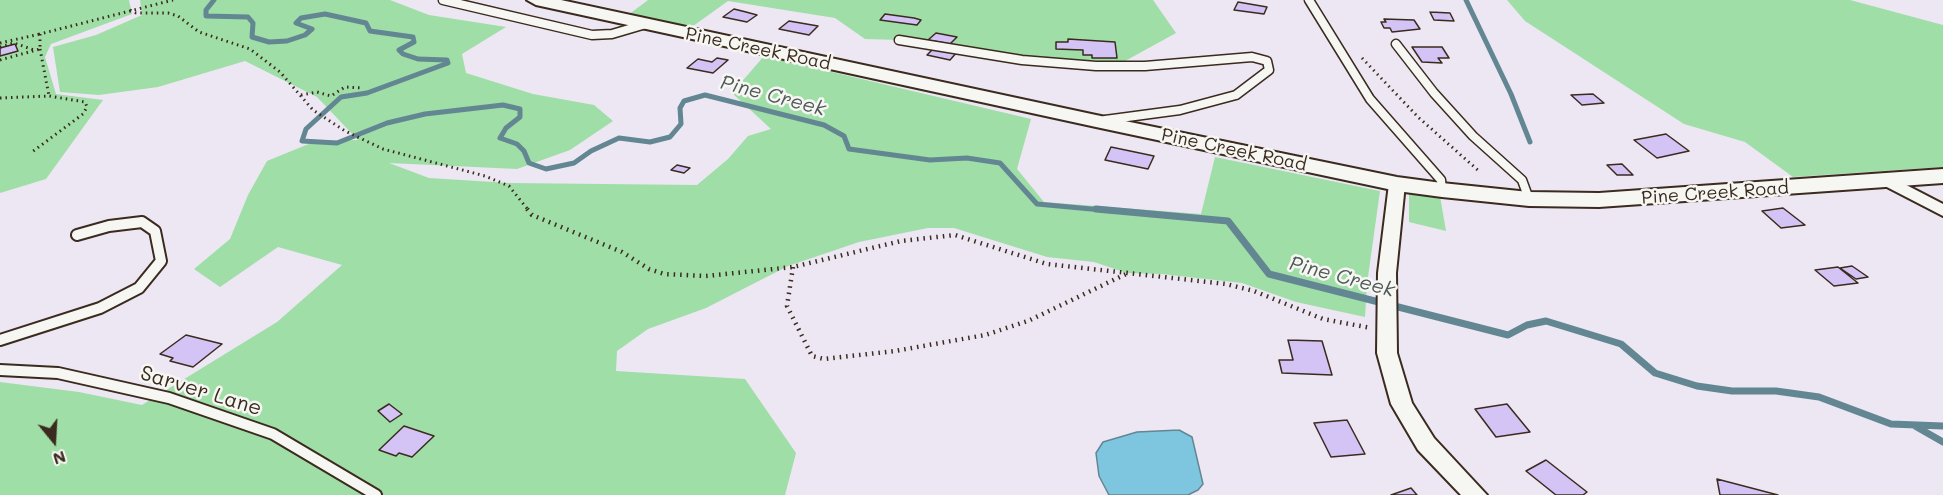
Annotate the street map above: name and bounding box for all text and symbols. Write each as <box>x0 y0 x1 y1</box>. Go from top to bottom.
street label: Pine Creek Road <box>684 23 832 75</box>
water label: Pine Creek <box>718 70 828 122</box>
street label: Pine Creek Road <box>1160 124 1308 176</box>
street label: Pine Creek Road <box>1641 177 1789 209</box>
water label: Pine Creek <box>1287 251 1397 303</box>
street label: Sarver Lane <box>137 361 265 421</box>
north arrow <box>24 411 84 471</box>
text: N <box>51 447 69 470</box>

